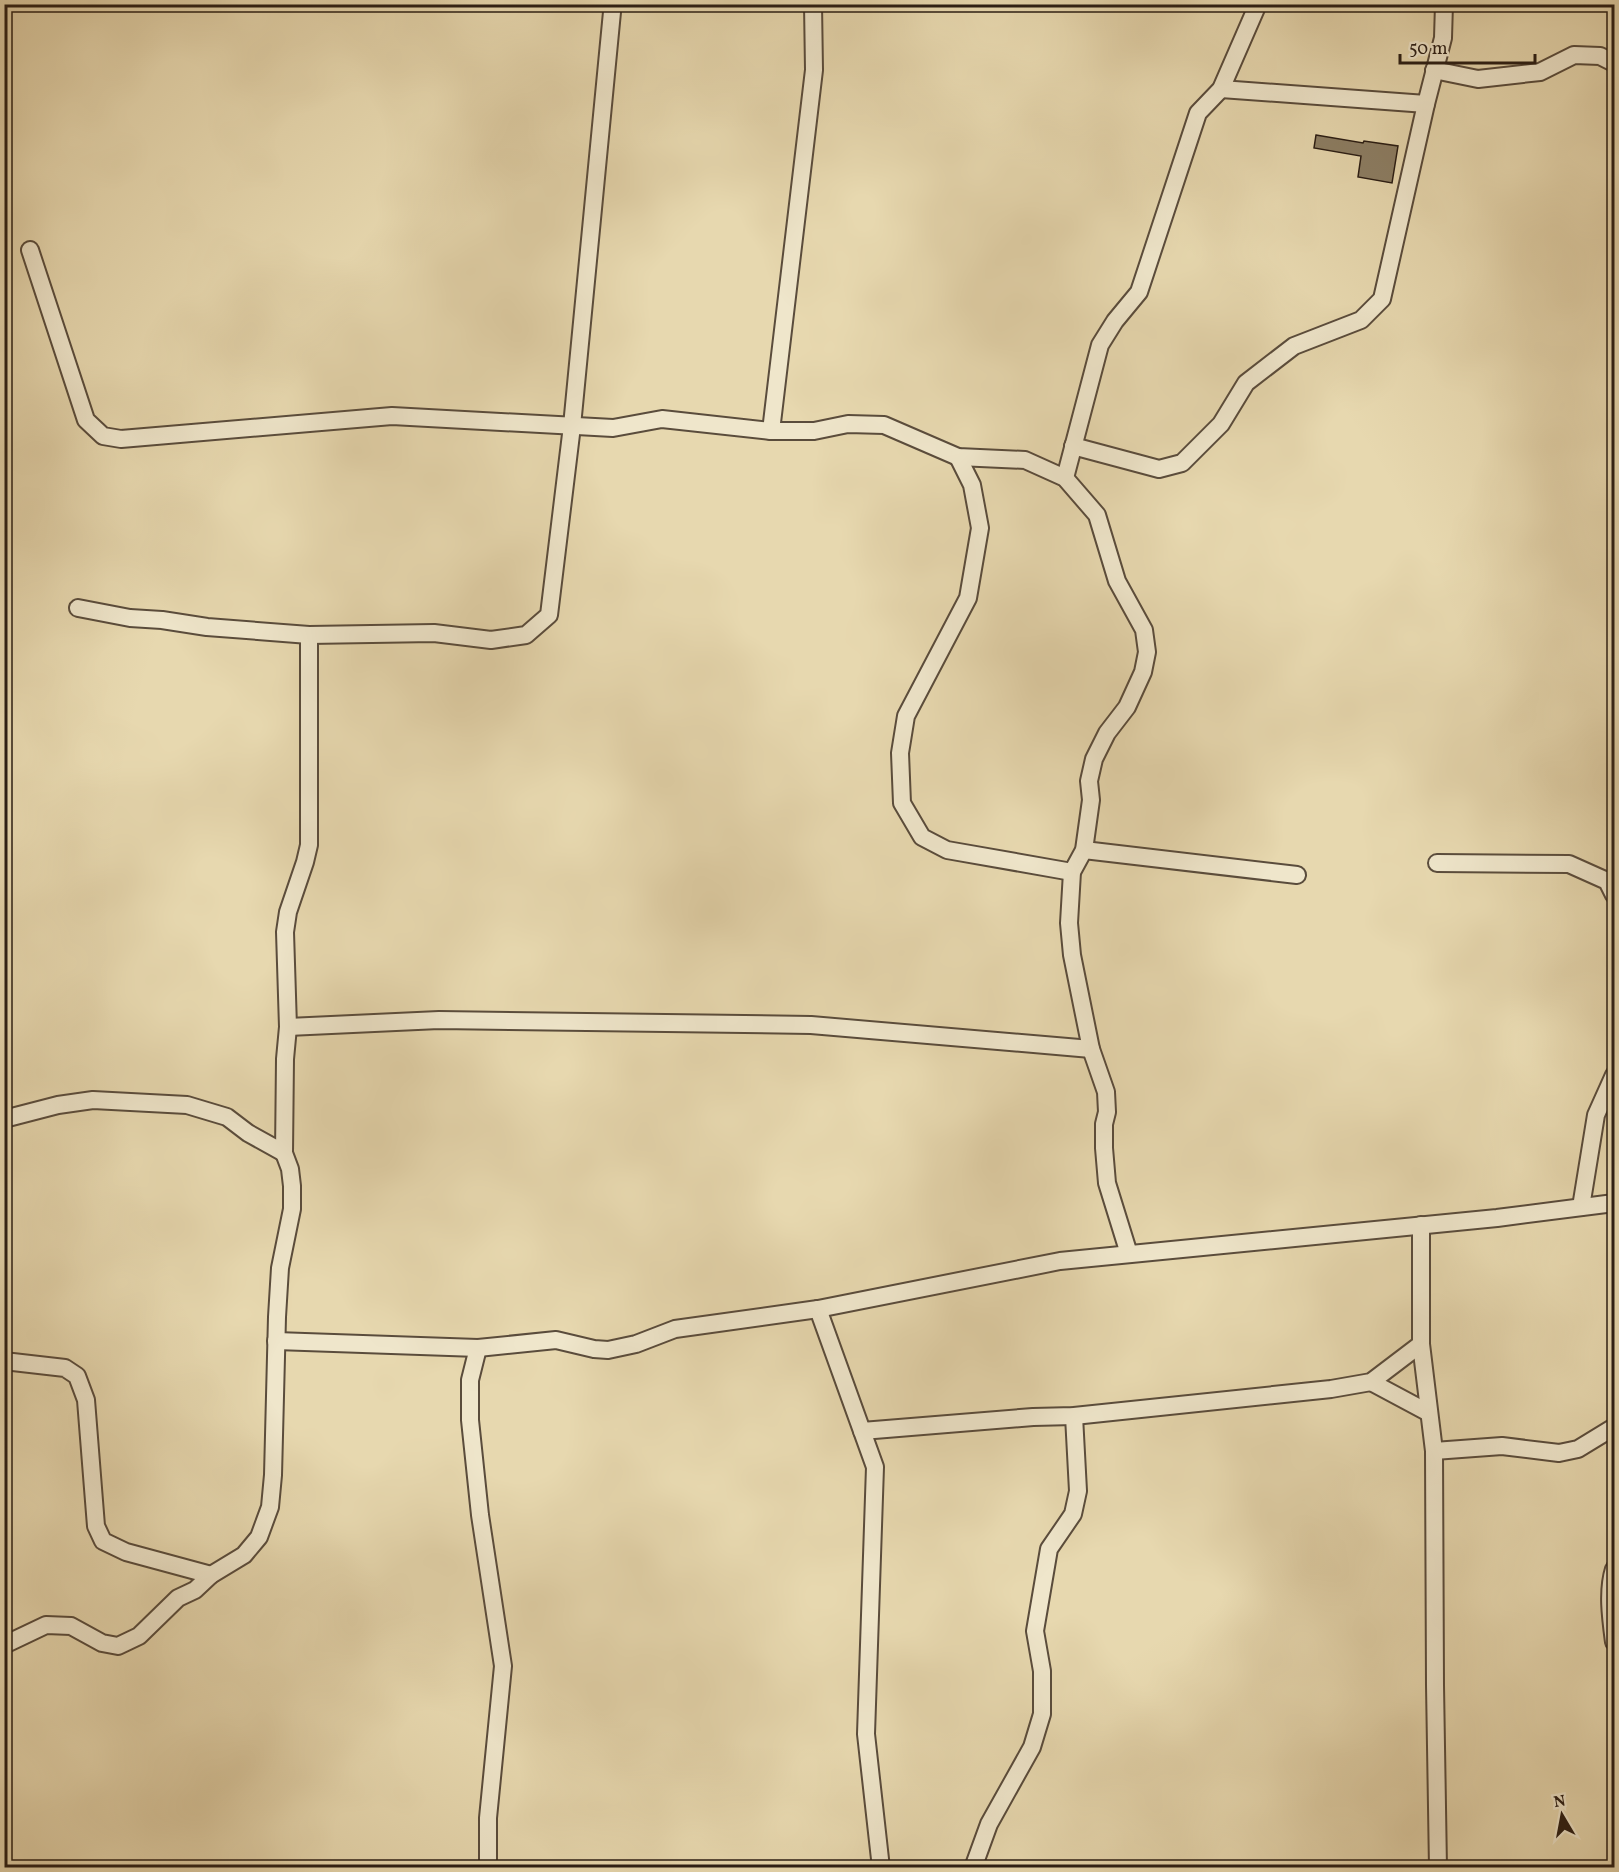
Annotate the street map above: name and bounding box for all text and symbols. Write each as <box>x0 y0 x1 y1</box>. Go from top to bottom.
scale bar <box>1400 27 1535 65</box>
text: 50 m <box>1409 37 1448 62</box>
north arrow <box>1532 1785 1592 1845</box>
text: N <box>1552 1790 1568 1814</box>

